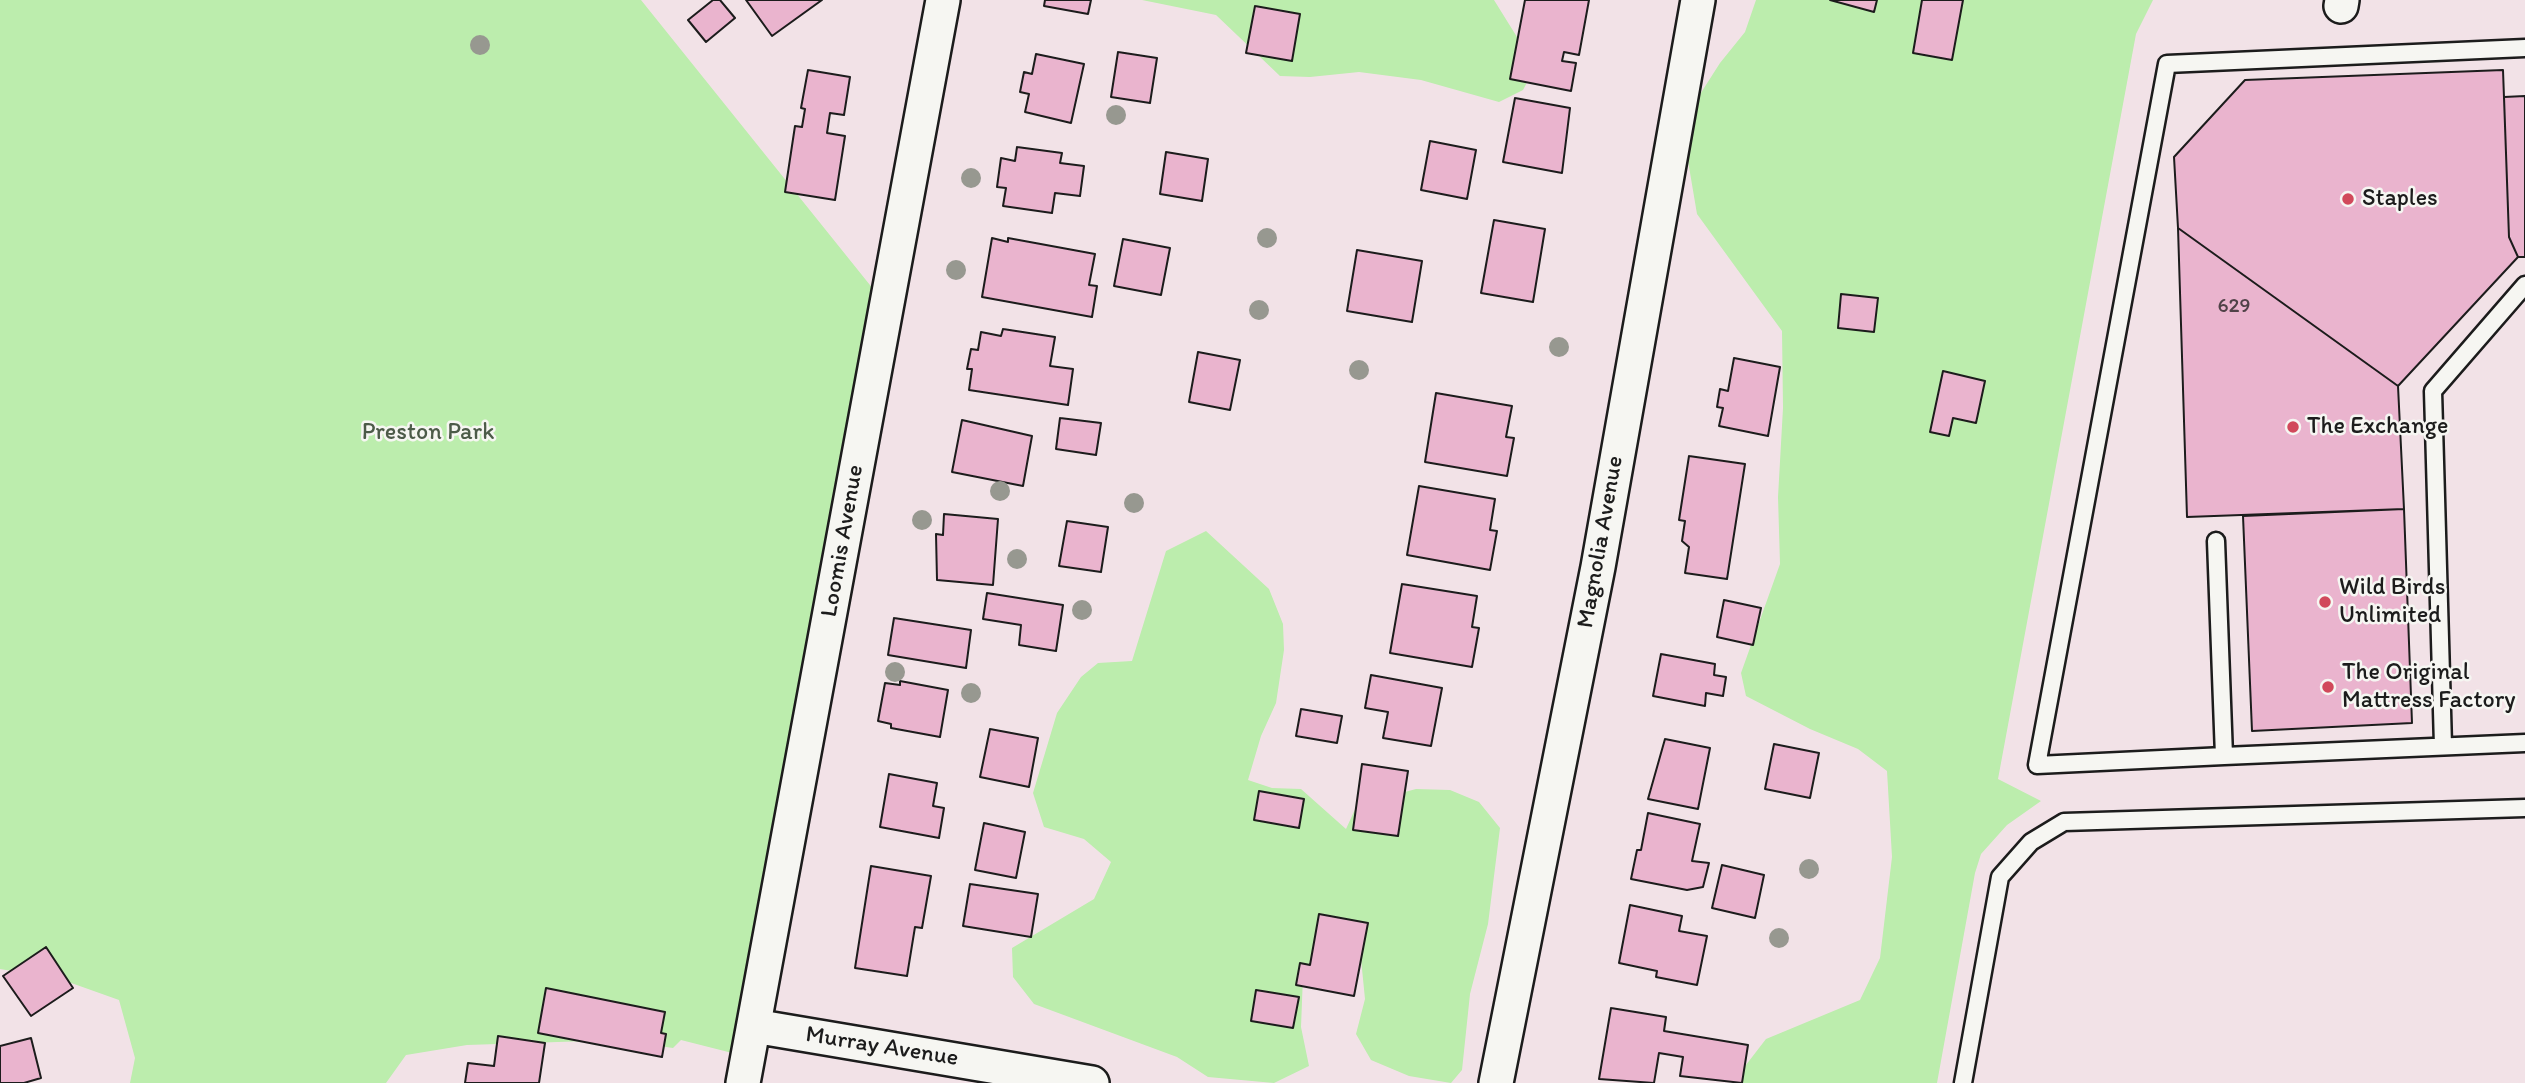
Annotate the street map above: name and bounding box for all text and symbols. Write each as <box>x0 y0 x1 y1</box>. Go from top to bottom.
place label: Staples <box>2362 185 2438 213</box>
marker: Staples <box>2340 191 2356 207</box>
house number: 629 <box>2217 294 2251 320</box>
place label: The Exchange <box>2307 413 2448 441</box>
park label: Preston Park <box>362 419 494 447</box>
marker: The Exchange <box>2285 419 2301 435</box>
street label: Magnolia Avenue <box>1572 454 1630 630</box>
street label: Loomis Avenue <box>815 463 871 619</box>
place label: Wild Birds Unlimited <box>2339 574 2446 630</box>
marker: Wild Birds Unlimited <box>2317 594 2333 610</box>
place label: The Original Mattress Factory <box>2342 659 2515 715</box>
marker: The Original Mattress Factory <box>2320 679 2336 695</box>
street label: Murray Avenue <box>804 1021 960 1073</box>

